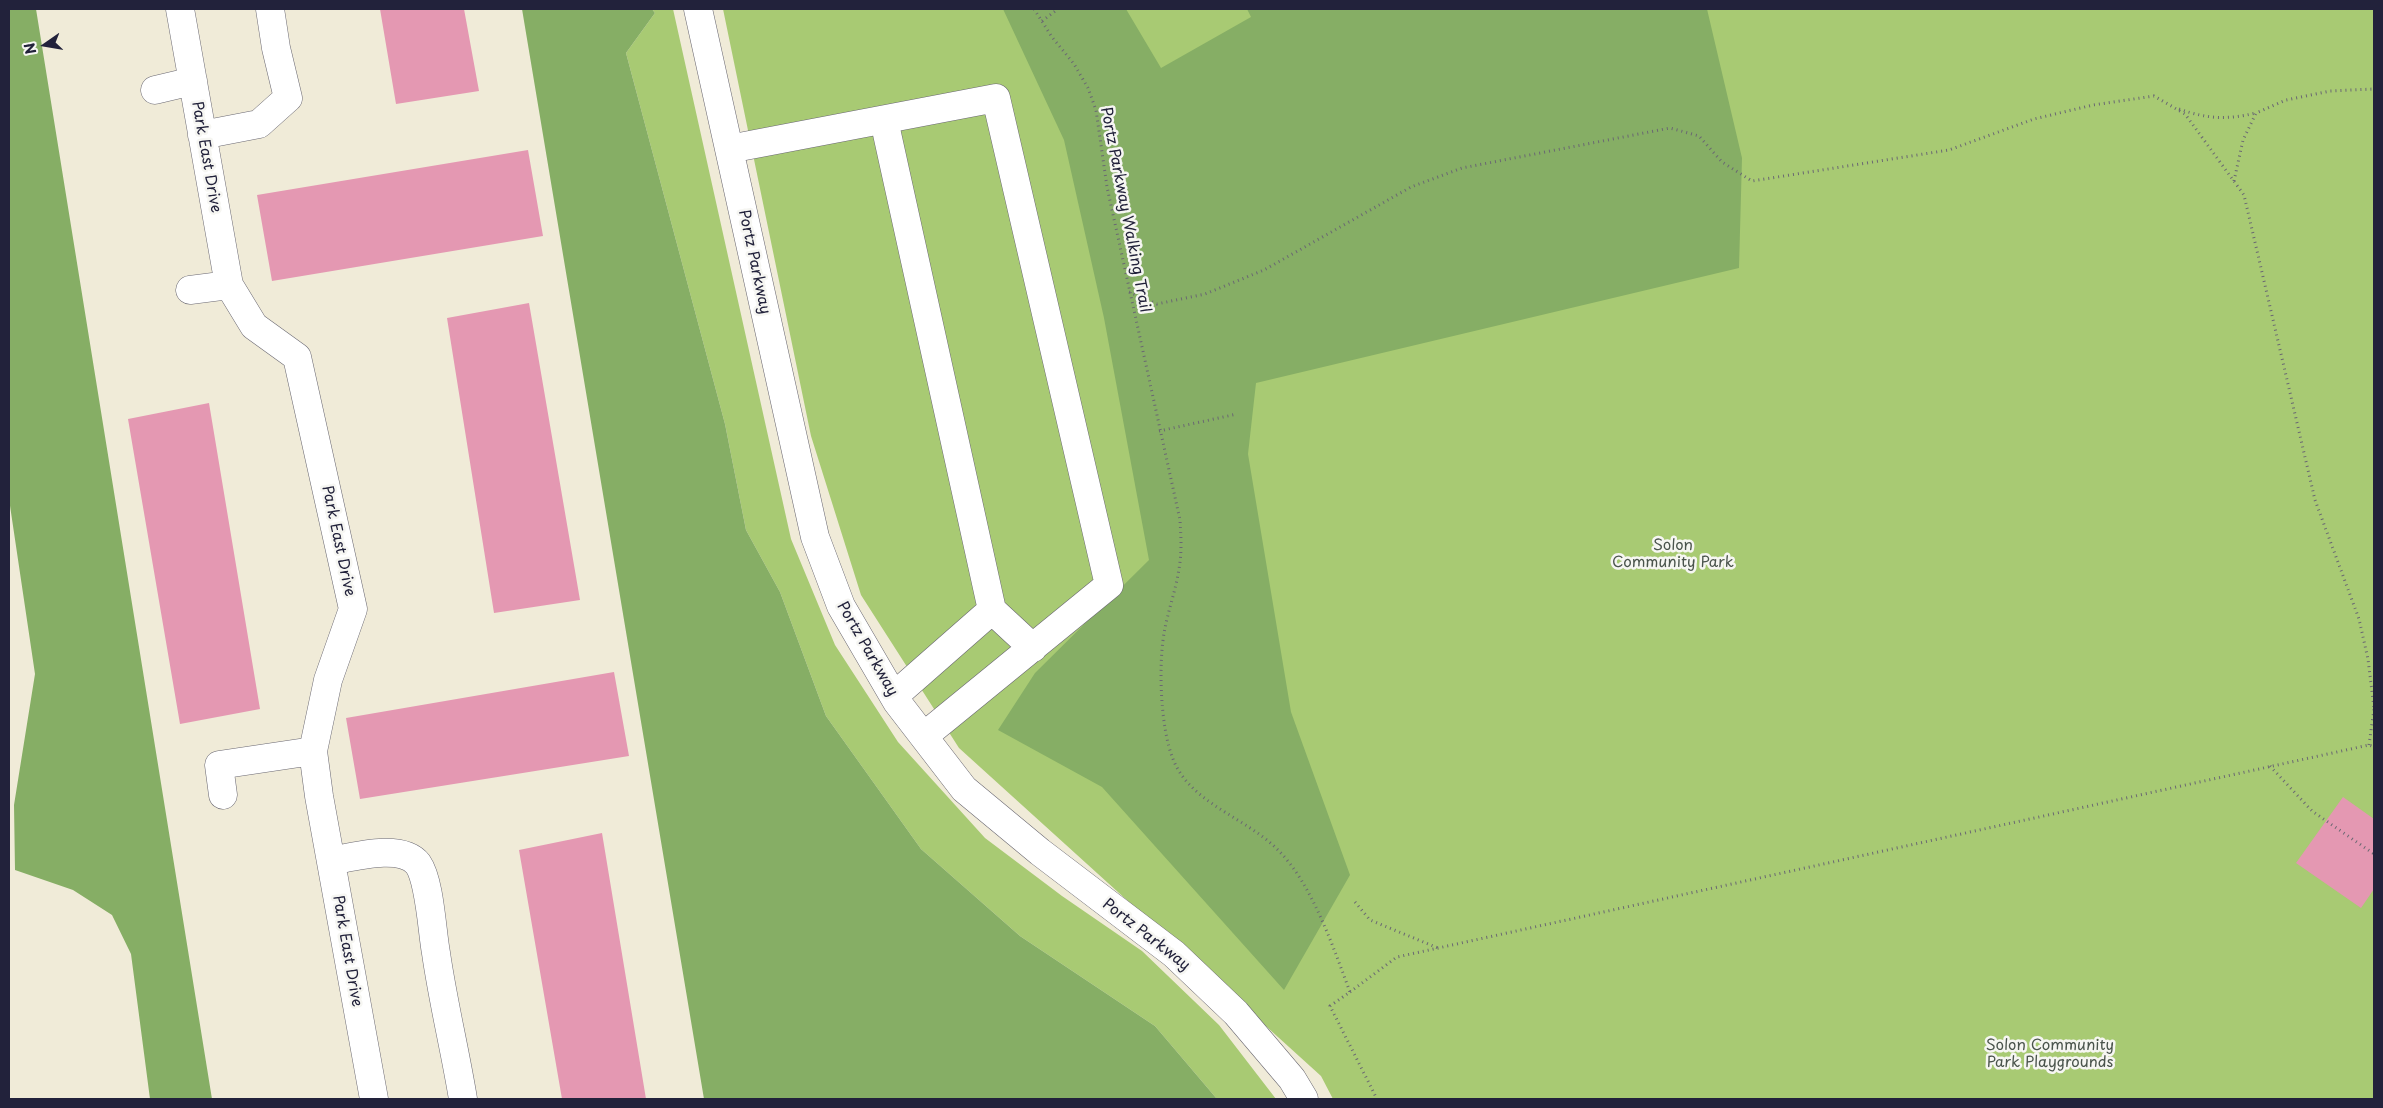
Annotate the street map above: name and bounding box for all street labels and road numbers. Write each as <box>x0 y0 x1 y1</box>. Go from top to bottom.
street label: Park East Drive <box>187 100 225 214</box>
street label: Portz Parkway Walking Trail <box>1096 106 1154 314</box>
street label: Portz Parkway <box>734 208 774 316</box>
street label: Park East Drive <box>317 484 359 598</box>
street label: Portz Parkway <box>833 599 901 699</box>
street label: Park East Drive <box>328 894 366 1008</box>
street label: Portz Parkway <box>1099 895 1193 975</box>

